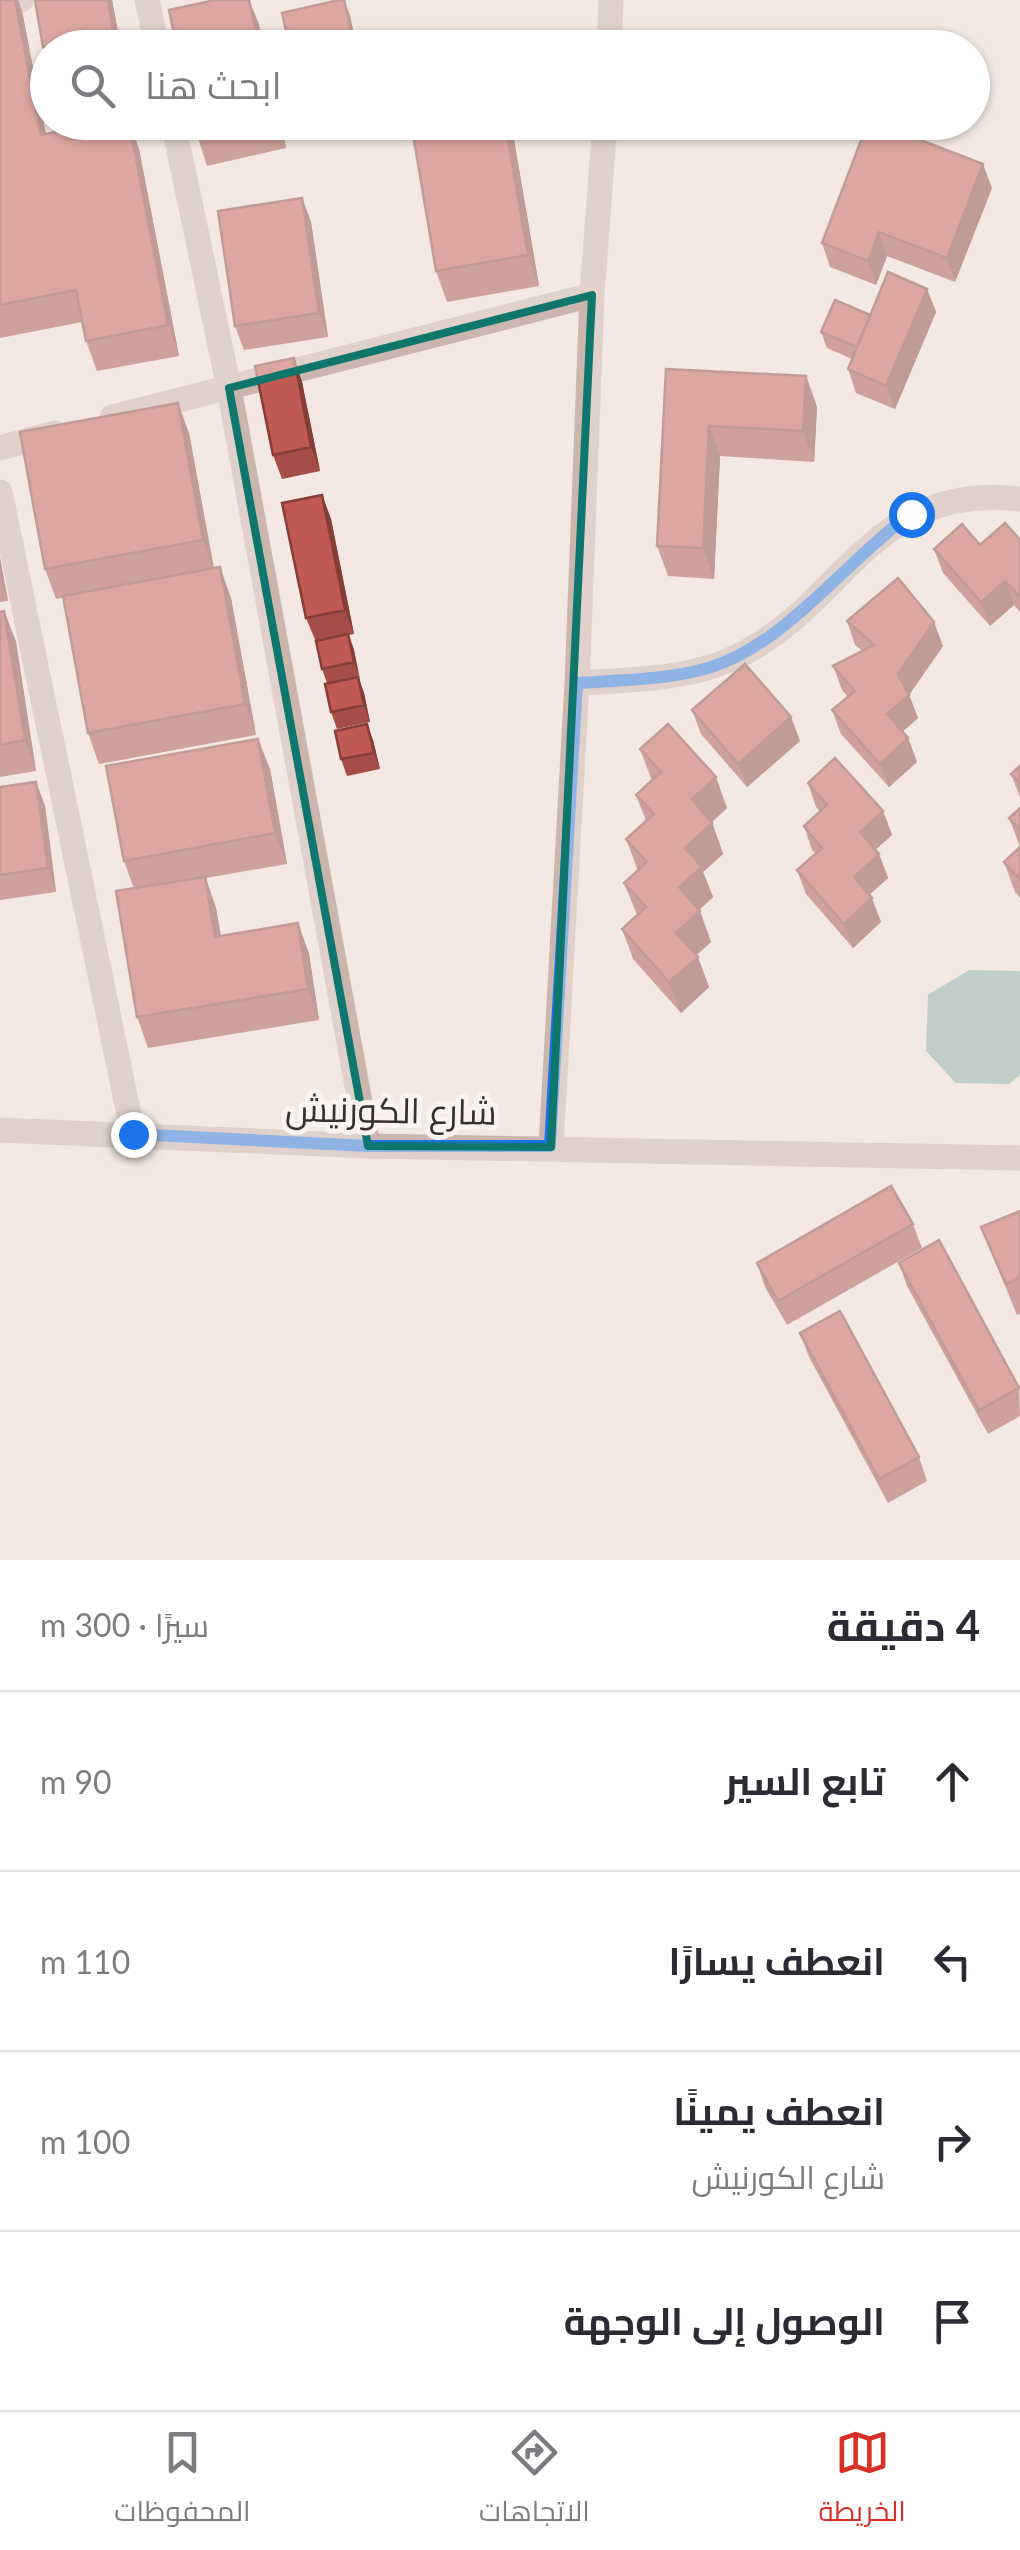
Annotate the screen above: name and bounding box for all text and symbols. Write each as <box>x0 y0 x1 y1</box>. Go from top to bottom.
search box <box>30 30 990 140</box>
icon: search <box>65 58 120 113</box>
text: ابحث هنا <box>145 61 282 107</box>
route start <box>889 492 935 538</box>
street label: شارع الكورنيش <box>285 1086 497 1136</box>
route end <box>111 1112 157 1158</box>
text: 4 دقيقة <box>827 1600 980 1650</box>
text: سيرًا · 300 m <box>40 1605 209 1644</box>
icon: ahead <box>925 1754 980 1809</box>
text: تابع السير <box>725 1757 885 1803</box>
text: 90 m <box>40 1762 112 1801</box>
icon: left <box>925 1934 980 1989</box>
text: انعطف يسارًا <box>669 1937 885 1983</box>
text: 110 m <box>40 1942 130 1981</box>
text: انعطف يمينًا <box>673 2087 885 2133</box>
icon: right <box>925 2114 980 2169</box>
text: 100 m <box>40 2122 130 2161</box>
text: شارع الكورنيش <box>692 2157 885 2196</box>
icon: arrive <box>925 2294 980 2349</box>
text: الوصول إلى الوجهة <box>564 2297 885 2343</box>
tab: المحفوظات <box>114 2425 251 2537</box>
tab: الاتجاهات <box>479 2425 590 2537</box>
tab: الخريطة <box>818 2425 906 2537</box>

